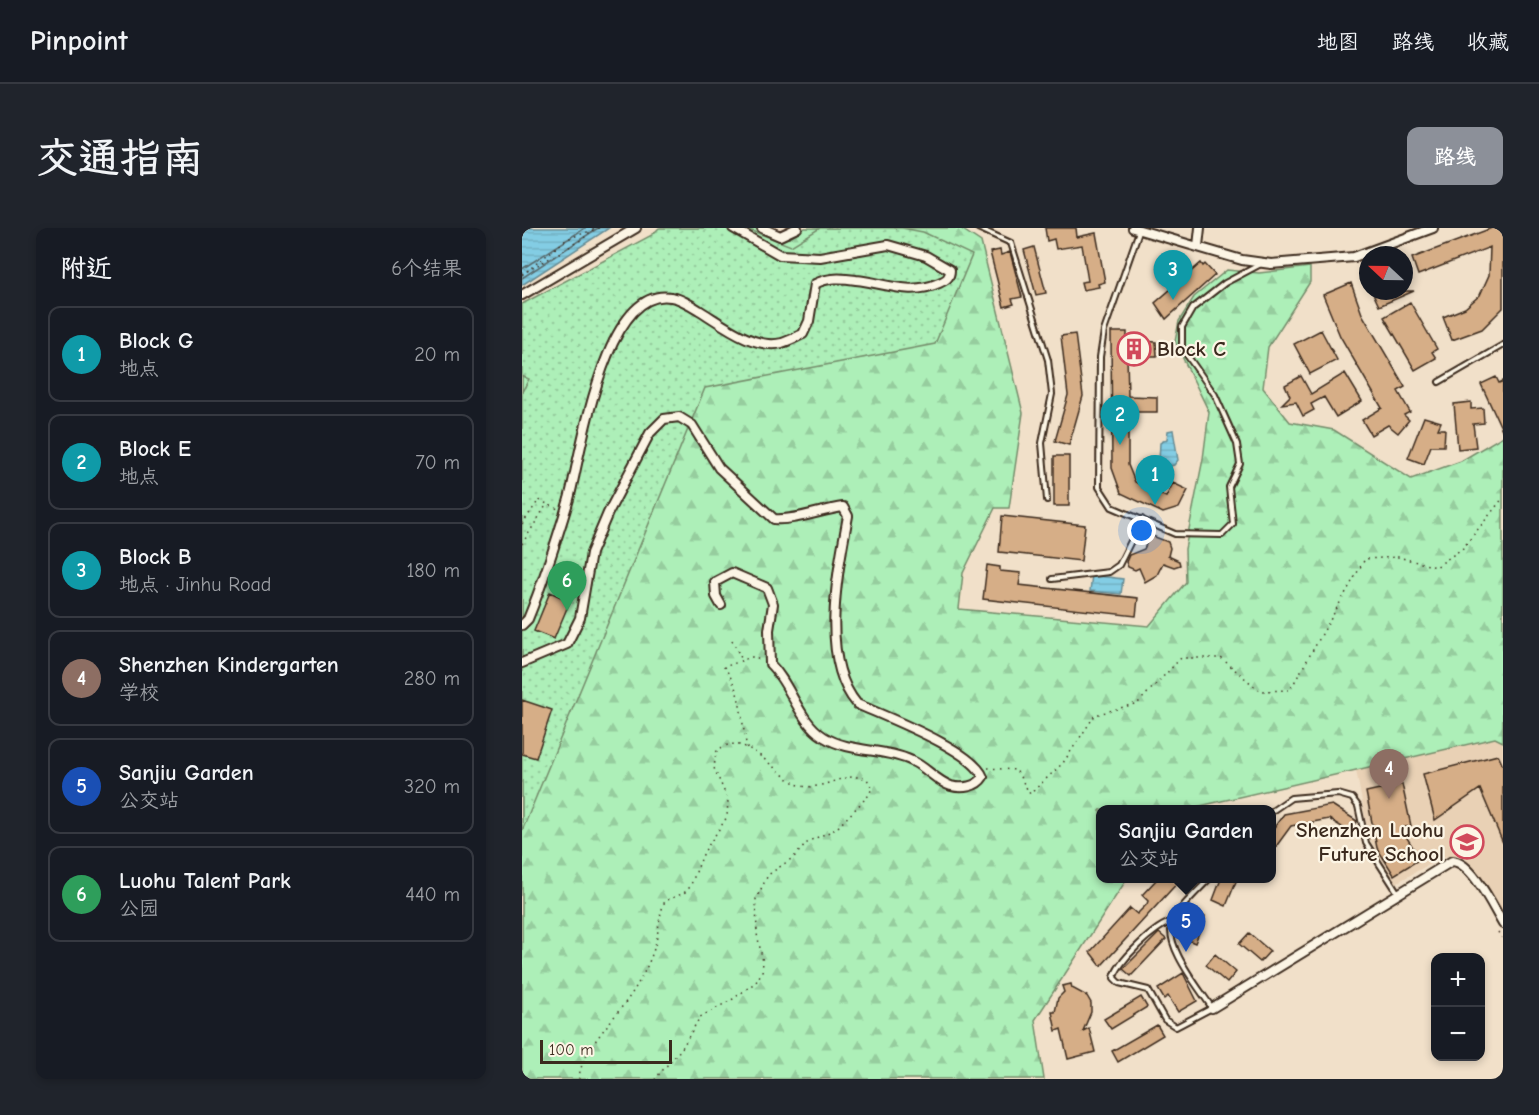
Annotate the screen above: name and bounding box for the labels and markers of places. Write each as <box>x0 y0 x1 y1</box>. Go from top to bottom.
pin: 3 <box>1154 250 1192 300</box>
building icon: Block C <box>1116 331 1152 367</box>
place label: Block C <box>1157 337 1226 361</box>
pin: 2 <box>1100 396 1140 445</box>
pin: 1 <box>1136 456 1174 505</box>
pin: 6 <box>548 562 586 611</box>
pin: 4 <box>1370 750 1408 799</box>
place label: Shenzhen Luohu Future School <box>1296 818 1444 866</box>
school or university icon: Shenzhen Luohu Future School <box>1449 824 1485 860</box>
pin: 5 <box>1166 902 1206 952</box>

